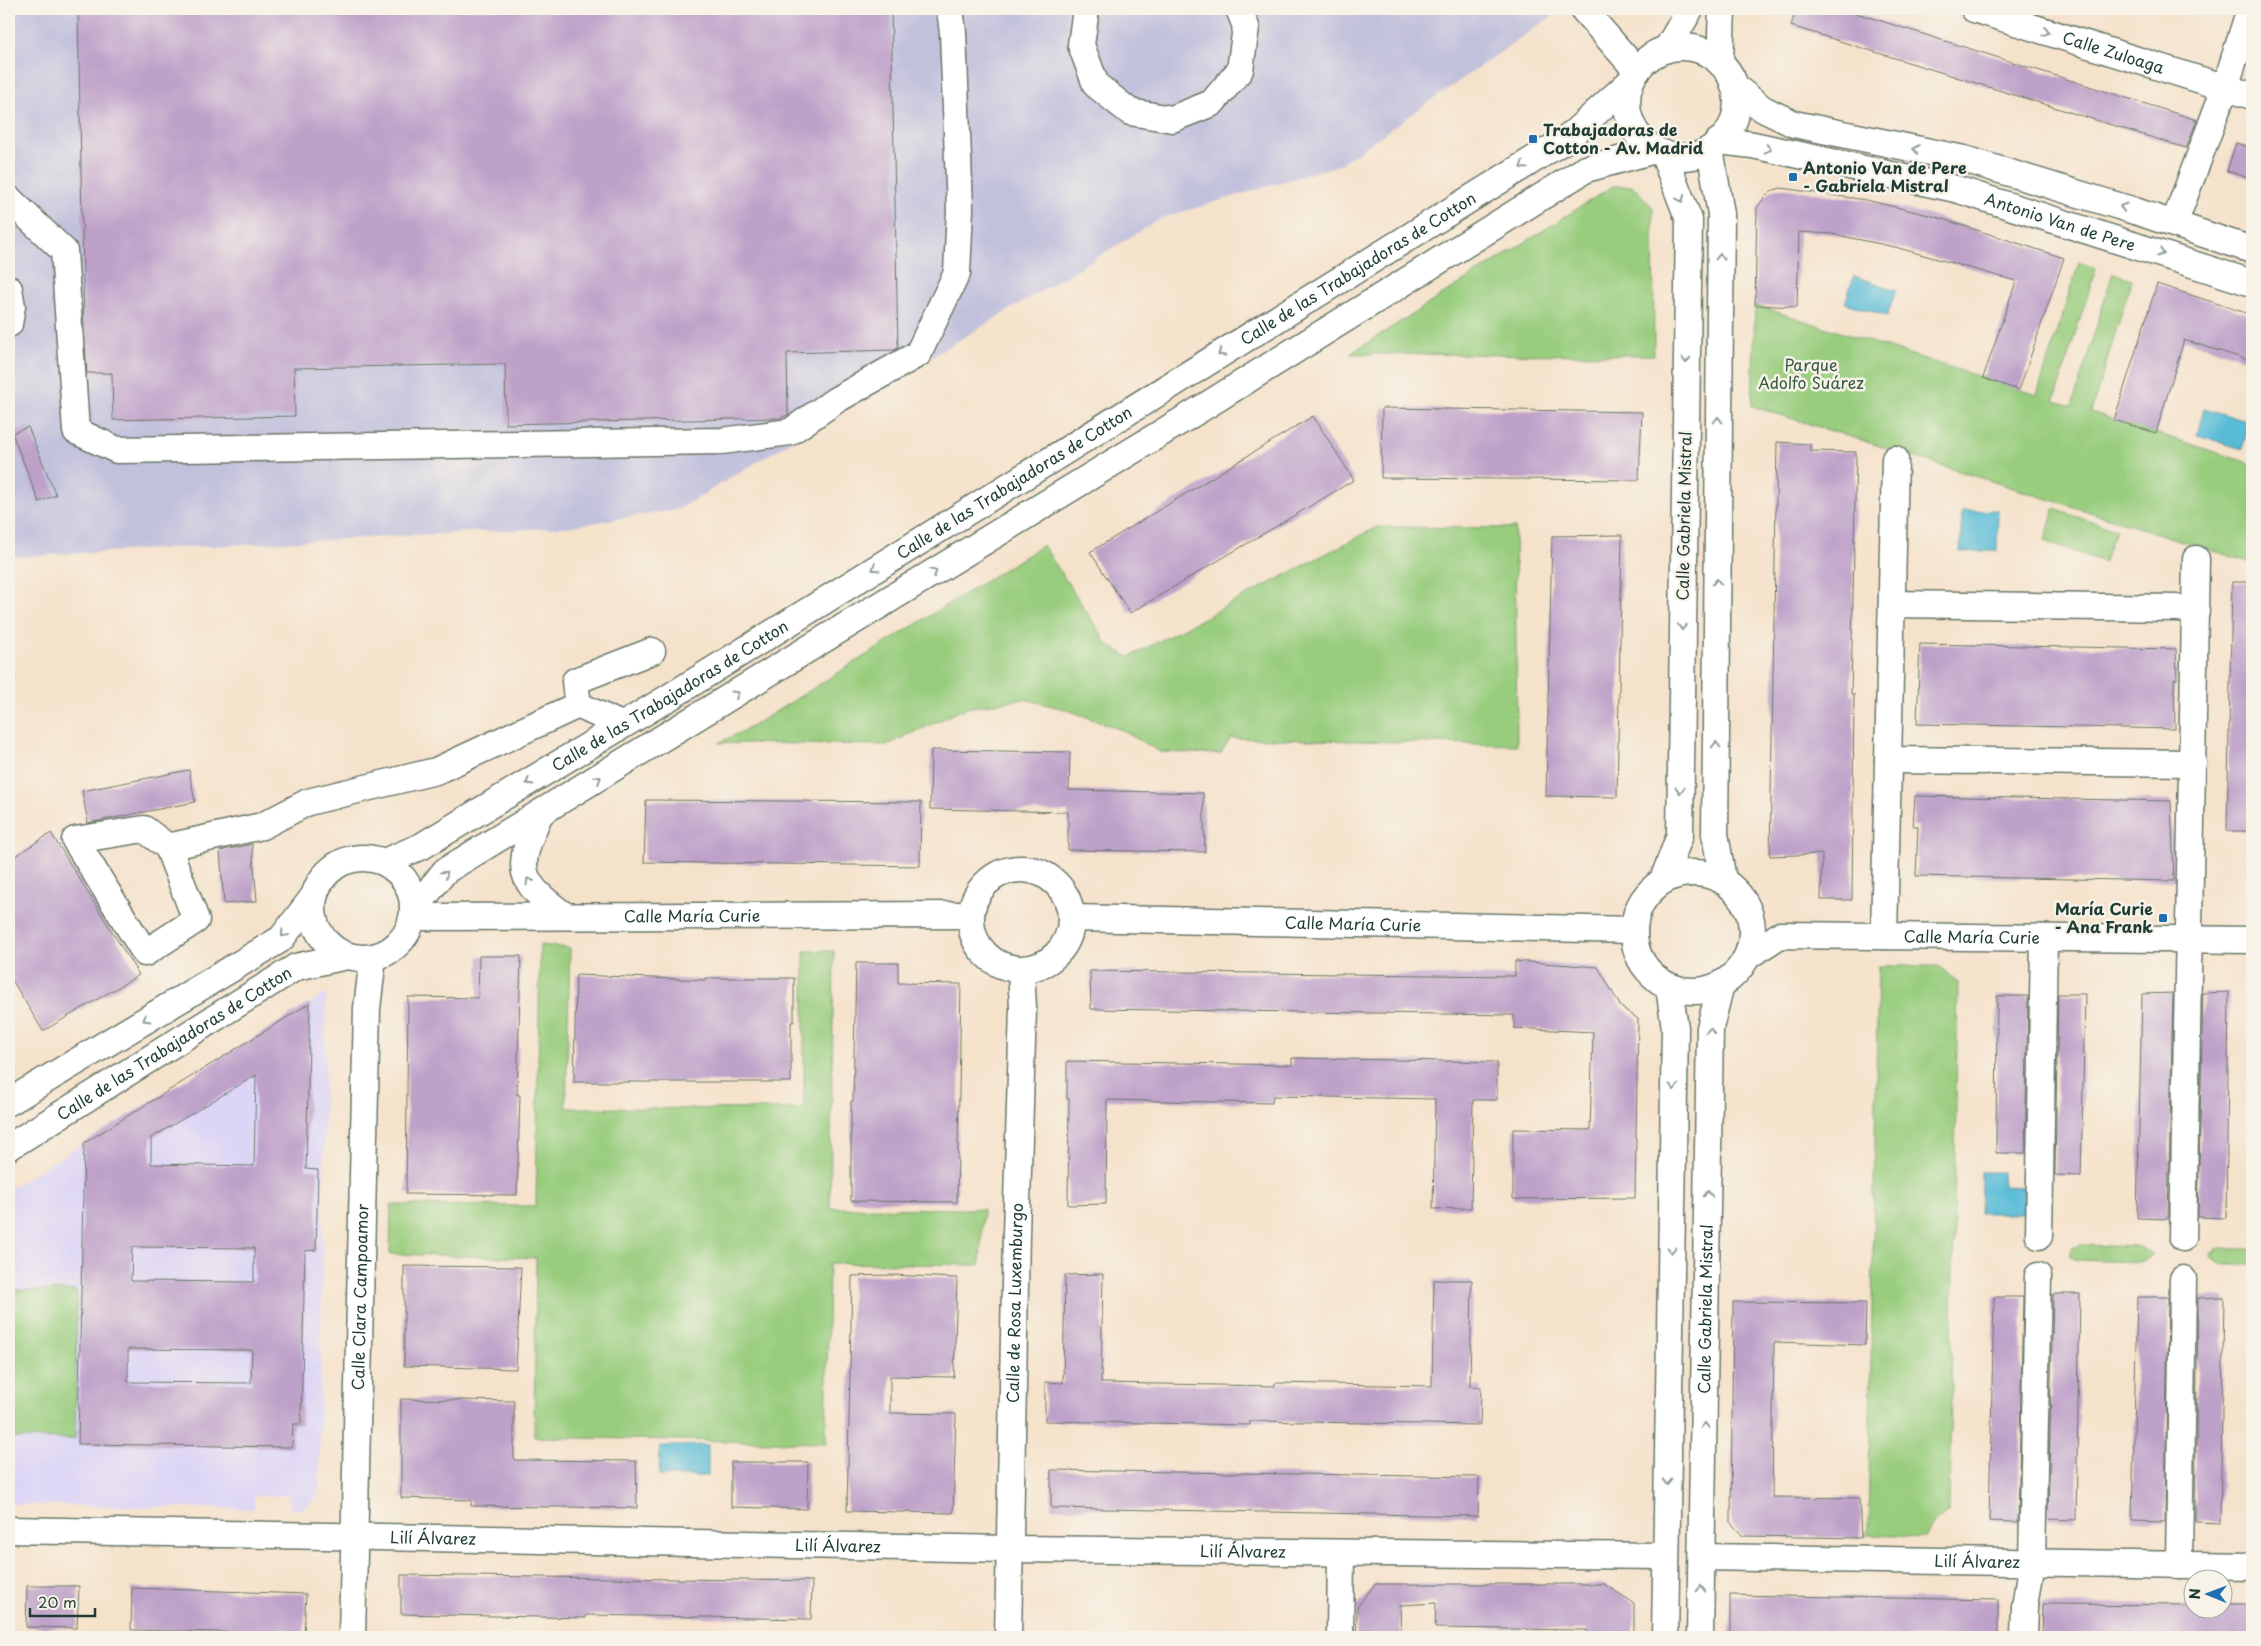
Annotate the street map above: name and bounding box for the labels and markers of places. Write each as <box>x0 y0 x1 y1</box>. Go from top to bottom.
place label: Trabajadoras de Cotton - Av. Madrid <box>1543 117 1704 159</box>
marker: Trabajadoras de Cotton - Av. Madrid <box>1527 133 1539 145</box>
place label: Antonio Van de Pere - Gabriela Mistral <box>1803 155 1967 197</box>
marker: Antonio Van de Pere - Gabriela Mistral <box>1787 171 1799 183</box>
place label: María Curie - Ana Frank <box>2055 896 2153 938</box>
marker: María Curie - Ana Frank <box>2157 912 2169 924</box>

